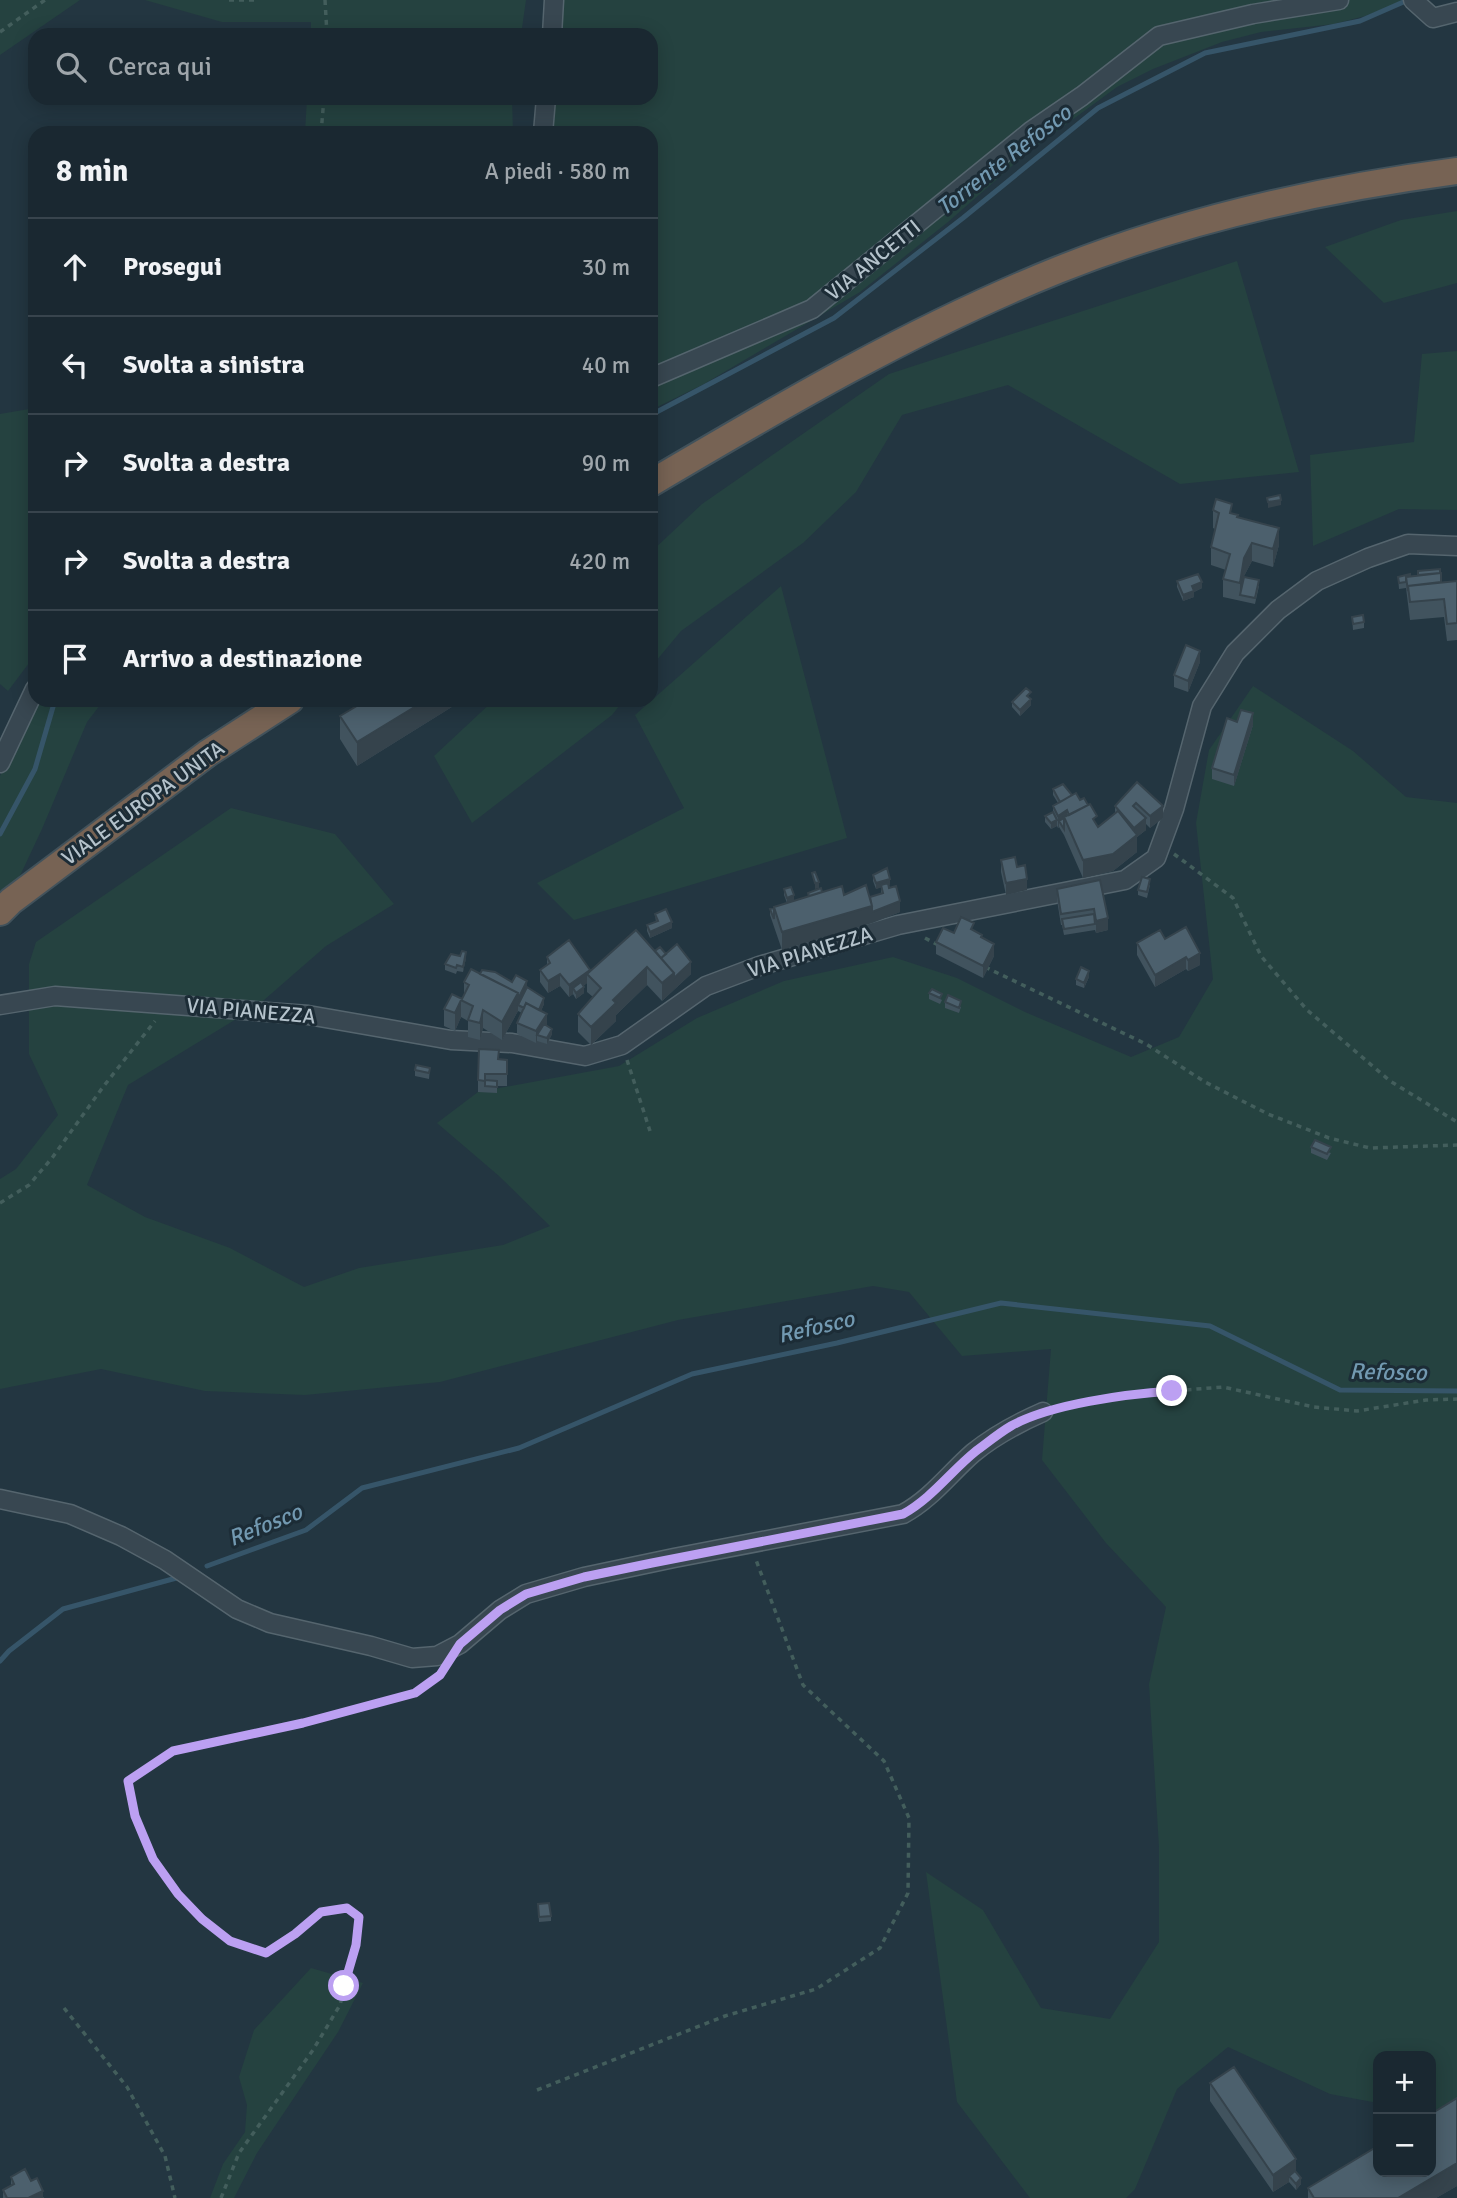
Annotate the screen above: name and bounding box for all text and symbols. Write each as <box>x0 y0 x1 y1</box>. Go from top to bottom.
search box <box>28 28 658 105</box>
icon: search <box>52 48 90 86</box>
text: Cerca qui <box>108 51 212 83</box>
water label: Torrente Refosco <box>931 98 1078 222</box>
text: 8 min <box>56 153 128 190</box>
text: A piedi · 580 m <box>485 157 630 186</box>
street label: VIA ANCETTI <box>820 214 926 306</box>
icon: ahead <box>56 248 94 286</box>
text: Prosegui <box>123 251 222 283</box>
text: 30 m <box>582 253 630 282</box>
icon: left <box>56 346 94 384</box>
text: Svolta a sinistra <box>123 349 305 381</box>
text: 40 m <box>582 351 630 380</box>
icon: right <box>56 444 94 482</box>
text: Svolta a destra <box>123 447 290 479</box>
text: 90 m <box>582 449 630 478</box>
icon: right <box>56 542 94 580</box>
text: Svolta a destra <box>123 545 290 577</box>
text: 420 m <box>569 547 630 576</box>
icon: arrive <box>56 640 94 678</box>
text: Arrivo a destinazione <box>123 643 363 675</box>
street label: VIALE EUROPA UNITA <box>57 735 230 871</box>
street label: VIA PIANEZZA <box>744 921 876 983</box>
street label: VIA PIANEZZA <box>186 992 317 1030</box>
water label: Refosco <box>775 1304 858 1350</box>
water label: Refosco <box>1349 1357 1428 1387</box>
route end <box>1156 1375 1187 1406</box>
water label: Refosco <box>224 1497 307 1553</box>
route start <box>328 1970 359 2001</box>
map controls <box>1373 2051 1436 2177</box>
button: + <box>1373 2051 1436 2114</box>
button: − <box>1373 2114 1436 2177</box>

